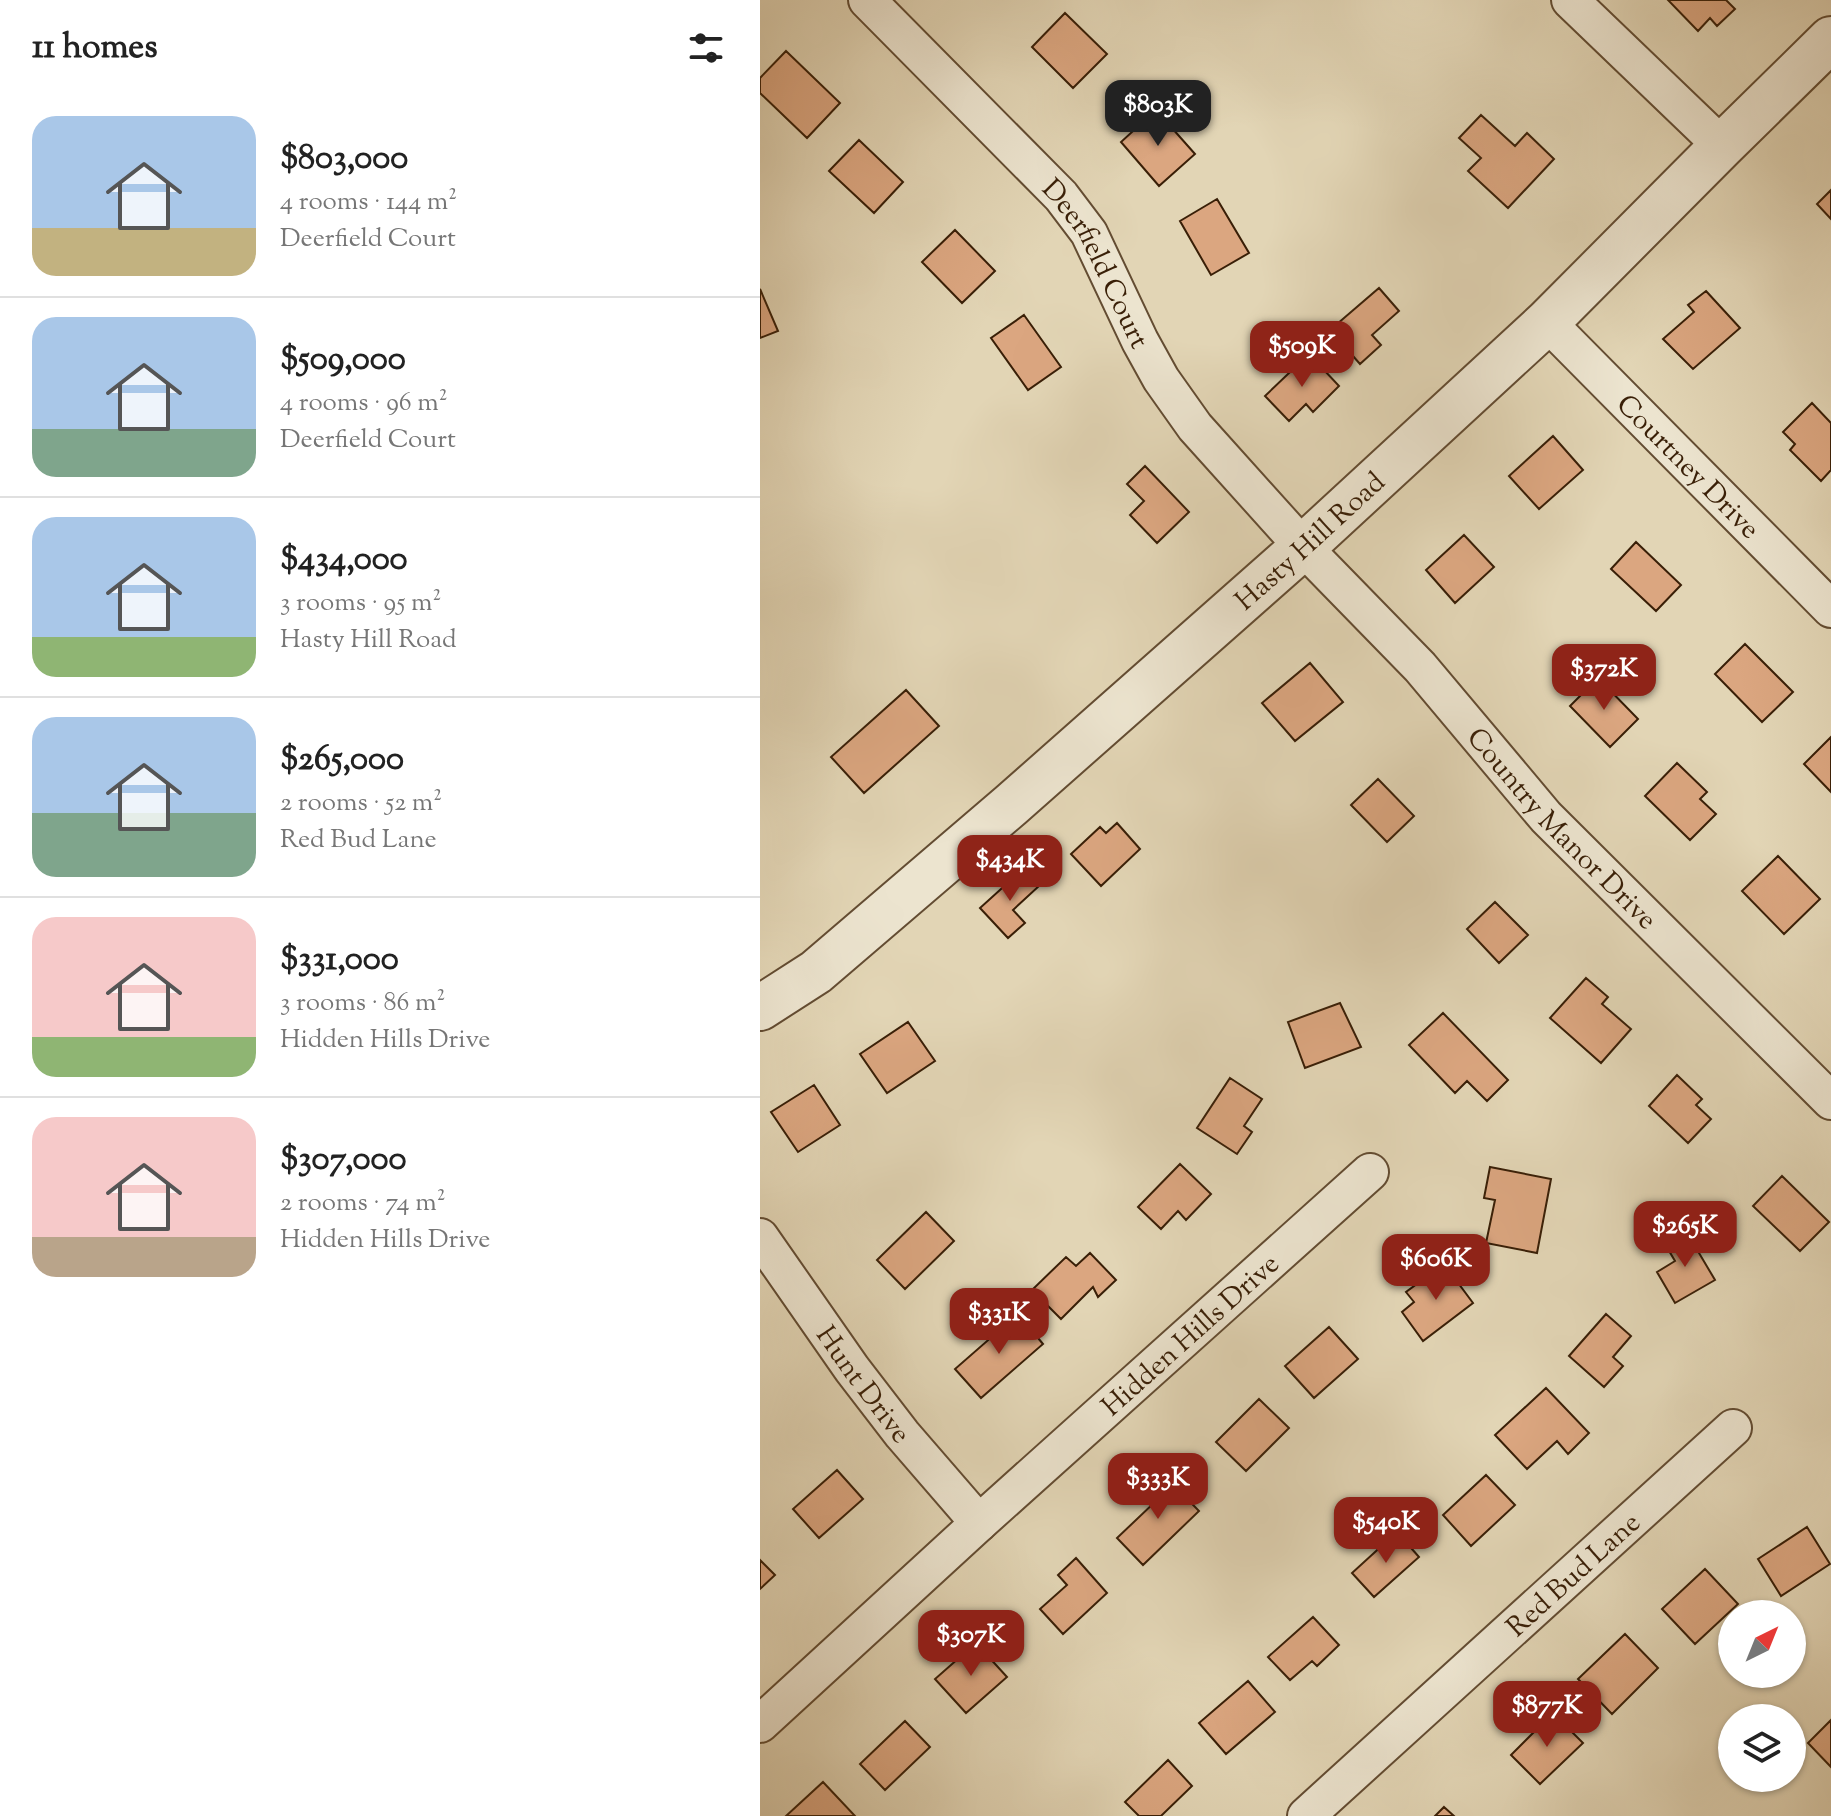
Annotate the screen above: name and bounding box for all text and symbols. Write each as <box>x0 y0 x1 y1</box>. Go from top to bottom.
text: 11 homes <box>32 24 158 73</box>
icon: filters <box>684 26 728 70</box>
pin: $803K <box>1102 80 1214 148</box>
text: $803K <box>1123 87 1193 124</box>
text: $803,000 <box>280 135 408 184</box>
icon: home <box>96 148 192 244</box>
street label: Deerfield Court <box>1032 171 1158 357</box>
text: 4 rooms · 144 m² <box>280 184 457 221</box>
text: Deerfield Court <box>280 221 456 258</box>
pin: $509K <box>1246 321 1358 389</box>
text: $509K <box>1268 328 1336 365</box>
text: $509,000 <box>280 336 406 385</box>
icon: home <box>96 349 192 445</box>
text: 4 rooms · 96 m² <box>280 385 448 422</box>
street label: Courtney Drive <box>1606 386 1768 549</box>
text: Deerfield Court <box>280 422 456 459</box>
street label: Hasty Hill Road <box>1227 464 1395 621</box>
text: $434,000 <box>280 536 408 585</box>
icon: home <box>96 549 192 645</box>
text: 3 rooms · 95 m² <box>280 585 441 622</box>
text: Hasty Hill Road <box>280 622 457 659</box>
pin: $372K <box>1548 644 1660 712</box>
text: $372K <box>1570 651 1638 688</box>
street label: Country Manor Drive <box>1456 720 1665 940</box>
text: $265,000 <box>280 736 404 785</box>
icon: home <box>96 749 192 845</box>
text: 2 rooms · 52 m² <box>280 785 442 822</box>
text: Red Bud Lane <box>280 822 437 859</box>
pin: $434K <box>954 835 1066 903</box>
text: $434K <box>975 842 1045 879</box>
text: $331,000 <box>280 936 399 985</box>
icon: home <box>96 949 192 1045</box>
text: 3 rooms · 86 m² <box>280 985 445 1022</box>
text: Hidden Hills Drive <box>280 1022 490 1059</box>
text: $307,000 <box>280 1136 406 1185</box>
icon: home <box>96 1149 192 1245</box>
text: 2 rooms · 74 m² <box>280 1185 445 1222</box>
pin: $265K <box>1629 1201 1741 1269</box>
text: $265K <box>1652 1208 1718 1245</box>
text: Hidden Hills Drive <box>280 1222 490 1259</box>
pin: $606K <box>1380 1234 1492 1302</box>
text: $606K <box>1400 1241 1472 1278</box>
street label: Hidden Hills Drive <box>1094 1246 1289 1427</box>
pin: $331K <box>943 1288 1055 1356</box>
text: $331K <box>968 1295 1030 1332</box>
street label: Hunt Drive <box>805 1319 919 1453</box>
pin: $333K <box>1102 1453 1214 1521</box>
text: $333K <box>1126 1460 1190 1497</box>
pin: $540K <box>1330 1497 1442 1565</box>
text: $540K <box>1352 1504 1420 1541</box>
street label: Red Bud Lane <box>1499 1505 1650 1648</box>
north arrow <box>1718 1600 1806 1688</box>
map controls <box>1718 1600 1806 1792</box>
pin: $307K <box>915 1610 1027 1678</box>
text: $307K <box>936 1617 1006 1654</box>
pin: $877K <box>1491 1681 1603 1749</box>
text: $877K <box>1511 1688 1583 1725</box>
button: layers <box>1718 1704 1806 1792</box>

